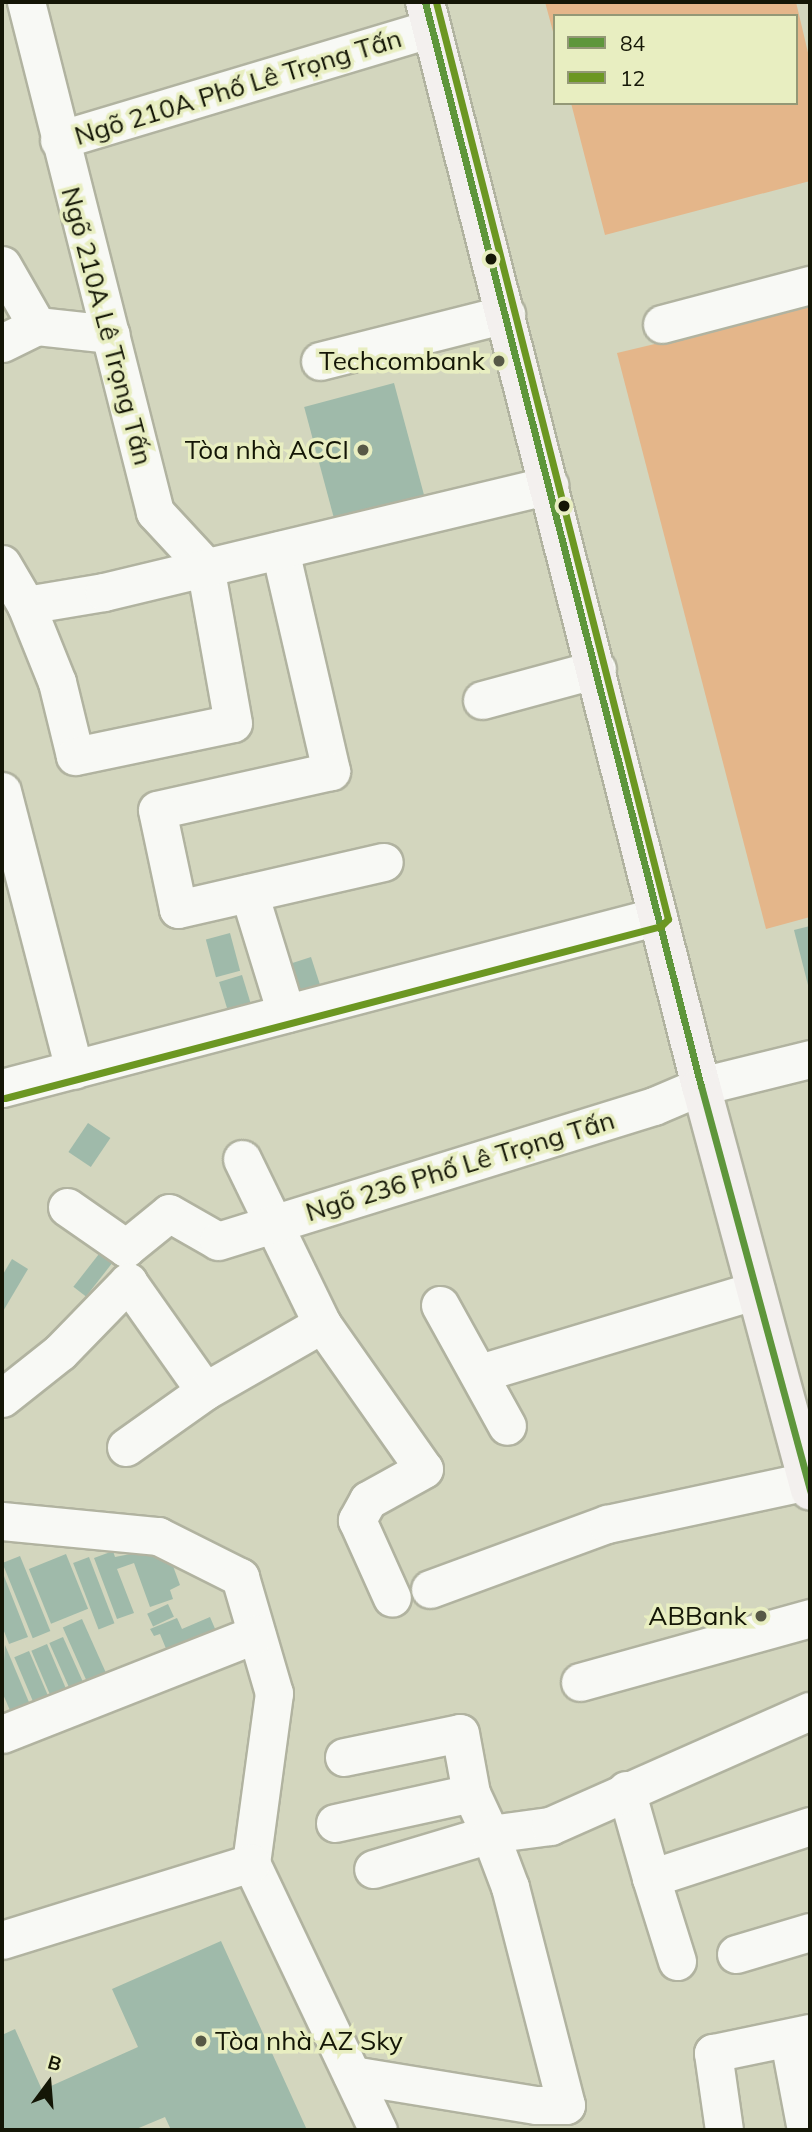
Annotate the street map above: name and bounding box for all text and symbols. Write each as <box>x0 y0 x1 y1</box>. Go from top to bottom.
legend <box>553 14 798 105</box>
street label: Ngõ 210A Phố Lê Trọng Tấn <box>71 22 405 152</box>
text: 84 <box>620 30 645 56</box>
text: 12 <box>620 65 645 91</box>
street label: Ngõ 210A Lê Trọng Tấn <box>55 184 159 468</box>
unlabelled marker <box>484 252 498 266</box>
place label: Techcombank <box>319 345 485 377</box>
marker: Techcombank <box>491 353 507 369</box>
place label: Tòa nhà ACCI <box>185 434 349 466</box>
marker: Tòa nhà ACCI <box>355 442 371 458</box>
unlabelled marker <box>557 499 571 513</box>
street label: Ngõ 236 Phố Lê Trọng Tấn <box>302 1104 618 1228</box>
place label: ABBank <box>648 1600 747 1632</box>
marker: ABBank <box>753 1608 769 1624</box>
place label: Tòa nhà AZ Sky <box>215 2025 403 2057</box>
marker: Tòa nhà AZ Sky <box>193 2033 209 2049</box>
north arrow <box>14 2048 84 2118</box>
text: B <box>45 2049 64 2076</box>

